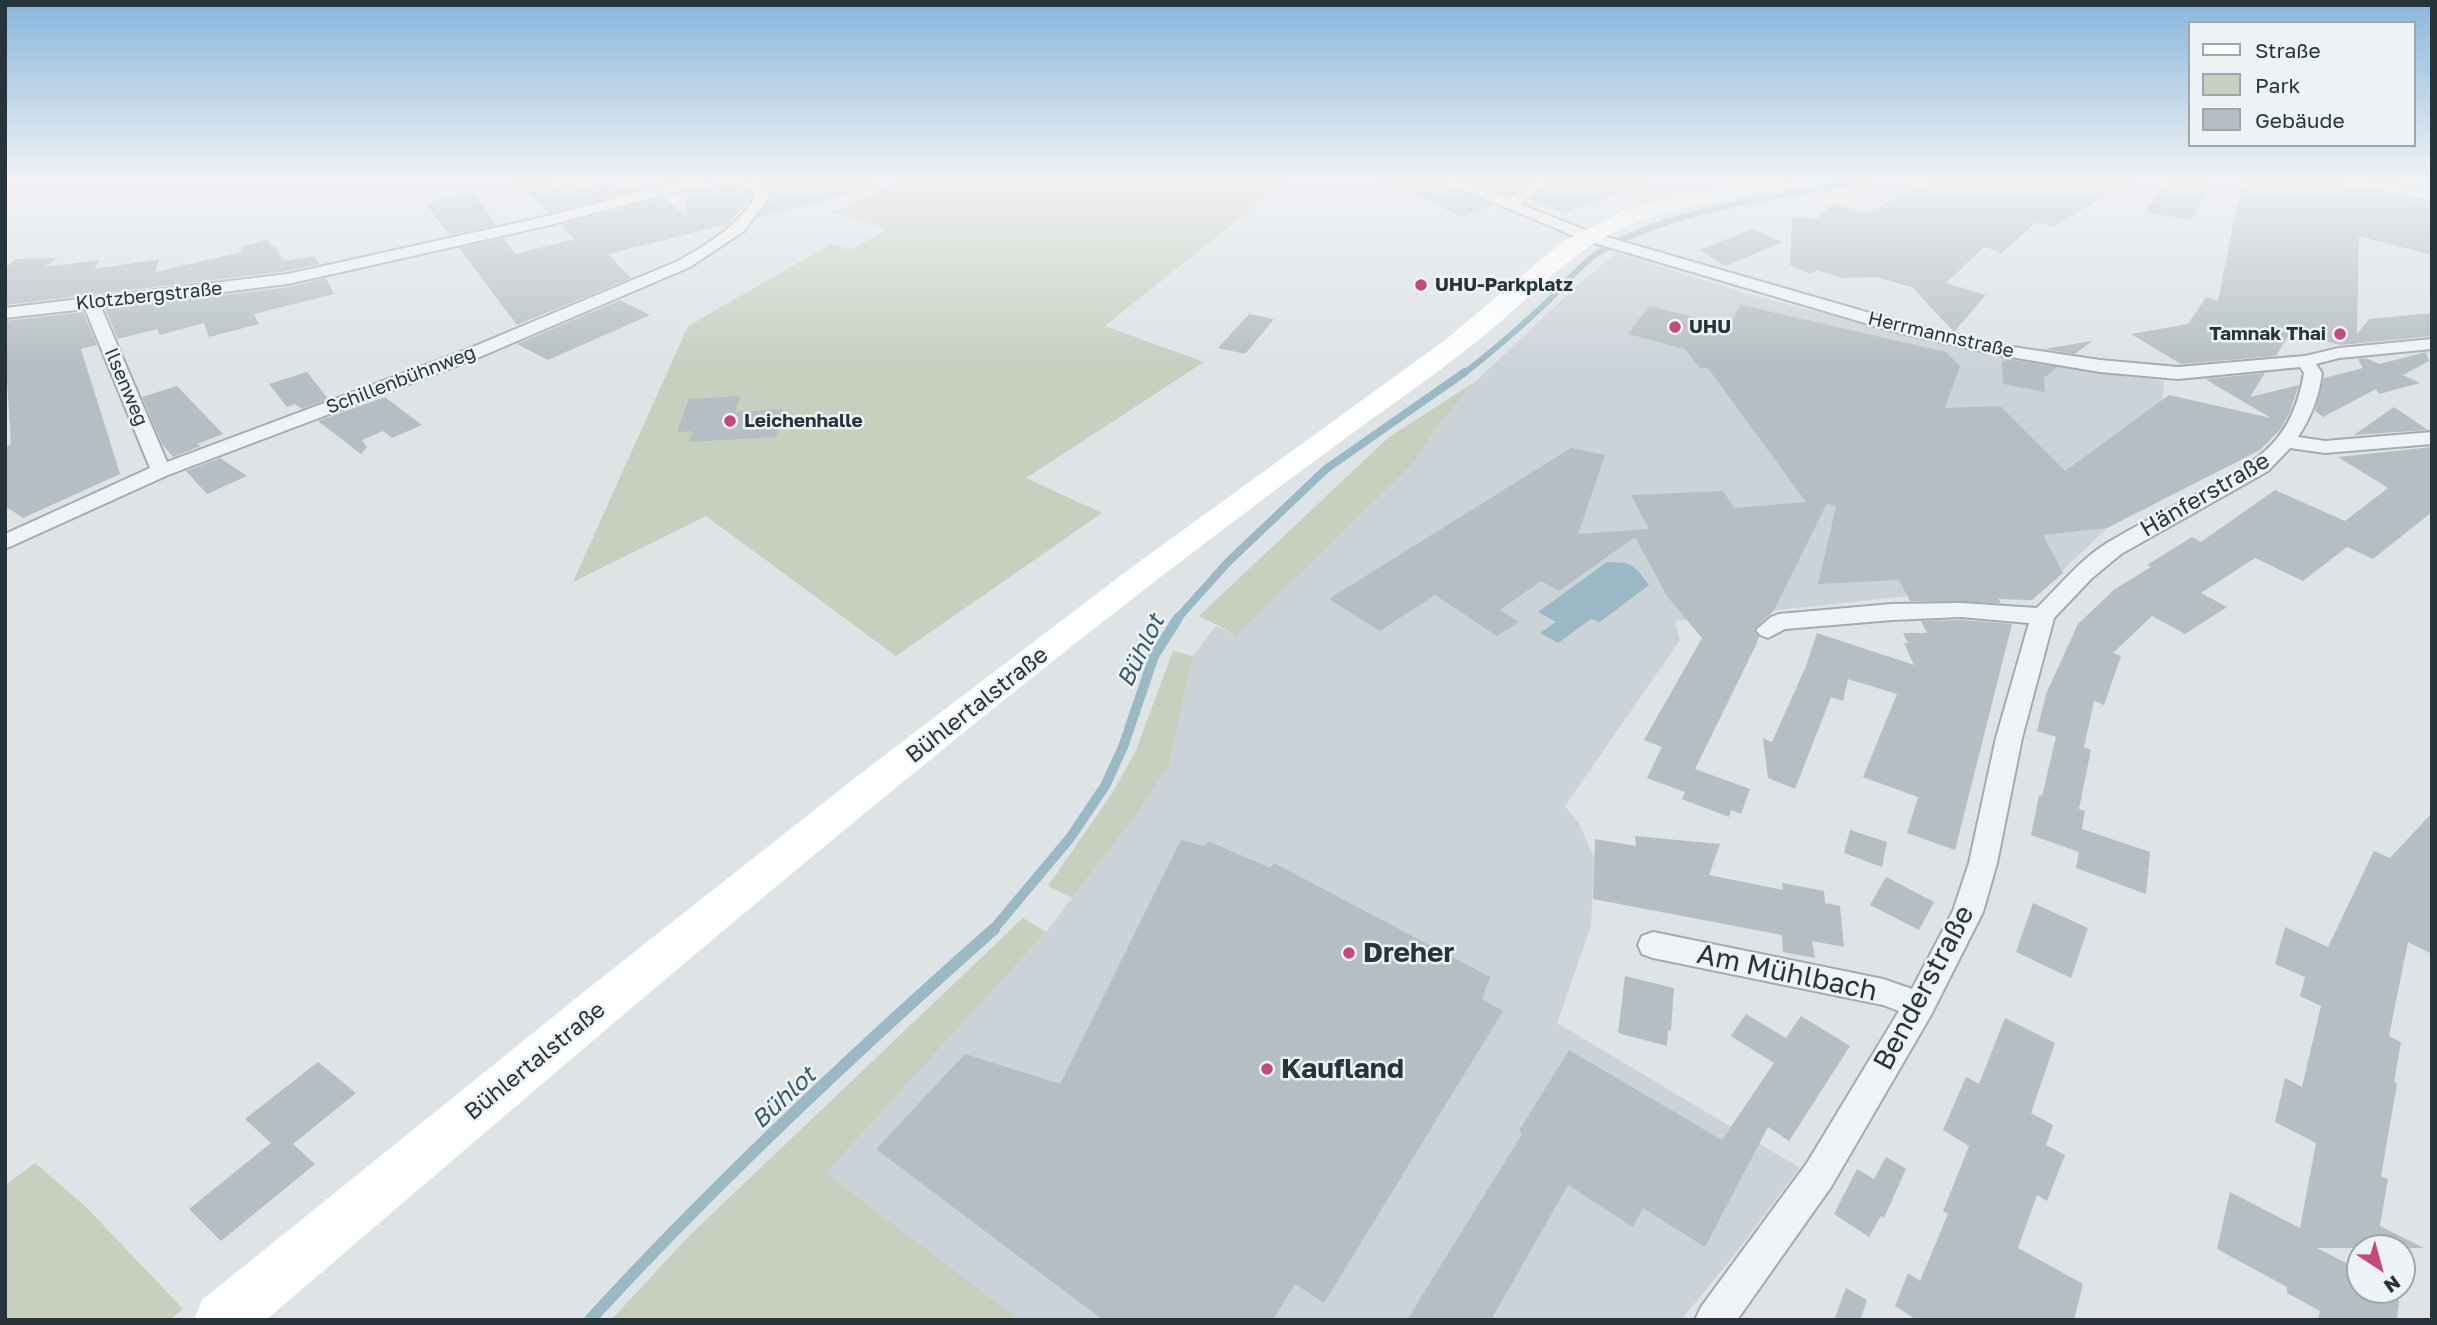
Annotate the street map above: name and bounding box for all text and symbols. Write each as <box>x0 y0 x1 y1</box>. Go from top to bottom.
legend <box>2188 21 2416 147</box>
text: Straße <box>2255 37 2321 63</box>
text: Park <box>2255 72 2300 98</box>
text: Gebäude <box>2255 107 2345 133</box>
place label: UHU-Parkplatz <box>1435 274 1573 296</box>
street label: Klotzbergstraße <box>75 277 223 315</box>
marker: UHU-Parkplatz <box>1413 277 1429 293</box>
street label: Herrmannstraße <box>1866 307 2016 363</box>
place label: UHU <box>1689 316 1731 338</box>
marker: UHU <box>1667 319 1683 335</box>
place label: Tamnak Thai <box>2209 323 2326 345</box>
marker: Tamnak Thai <box>2332 326 2348 342</box>
street label: Schillenbühnweg <box>323 341 479 419</box>
street label: Ilsenweg <box>99 345 153 429</box>
place label: Leichenhalle <box>744 410 863 432</box>
marker: Leichenhalle <box>722 413 738 429</box>
street label: Hänferstraße <box>2135 447 2275 543</box>
water label: Bühlot <box>1111 610 1171 692</box>
street label: Bühlertalstraße <box>900 641 1054 769</box>
street label: Benderstraße <box>1867 900 1981 1076</box>
place label: Dreher <box>1363 936 1454 970</box>
street label: Am Mühlbach <box>1694 938 1880 1008</box>
marker: Dreher <box>1341 945 1357 961</box>
street label: Bühlertalstraße <box>459 996 611 1126</box>
place label: Kaufland <box>1281 1052 1404 1086</box>
water label: Bühlot <box>746 1061 822 1135</box>
marker: Kaufland <box>1259 1061 1275 1077</box>
north arrow <box>2346 1234 2416 1304</box>
text: N <box>2380 1271 2405 1298</box>

